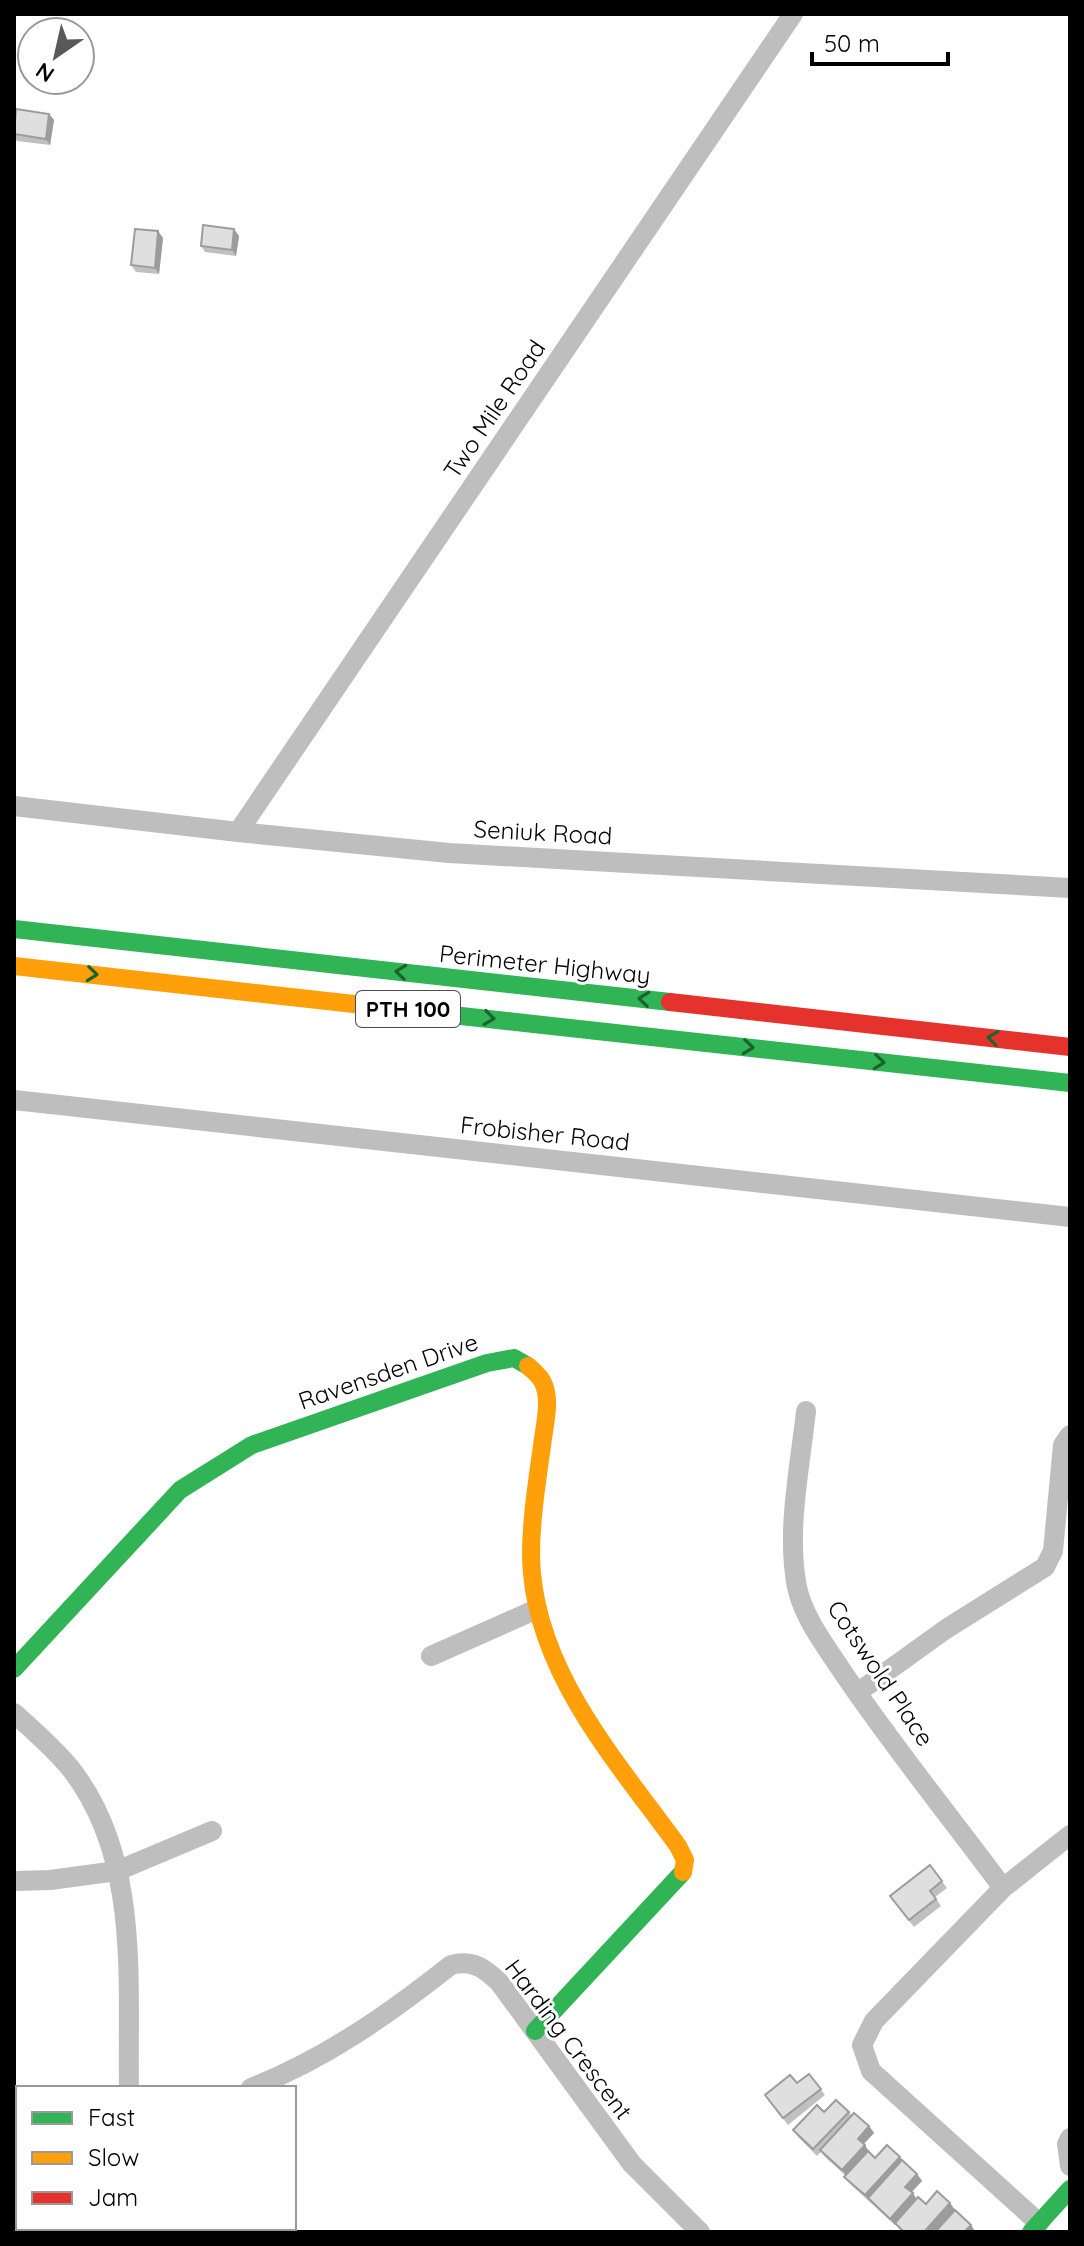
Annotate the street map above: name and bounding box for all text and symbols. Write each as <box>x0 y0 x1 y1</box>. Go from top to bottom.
north arrow <box>16 16 96 96</box>
scale bar <box>812 16 948 66</box>
text: 50 m <box>824 28 880 58</box>
text: N <box>30 56 59 89</box>
street label: Two Mile Road <box>437 334 551 484</box>
street label: Seniuk Road <box>473 813 613 851</box>
street label: Perimeter Highway <box>438 938 652 990</box>
one-way arrow <box>394 963 407 980</box>
one-way arrow <box>86 966 99 983</box>
one-way arrow <box>637 990 650 1007</box>
road number: PTH 100 <box>356 991 460 1027</box>
one-way arrow <box>483 1010 496 1027</box>
one-way arrow <box>986 1029 999 1046</box>
one-way arrow <box>741 1039 754 1056</box>
one-way arrow <box>873 1053 886 1070</box>
street label: Frobisher Road <box>459 1109 631 1157</box>
street label: Ravensden Drive <box>294 1326 482 1416</box>
street label: Cotswold Place <box>821 1594 941 1752</box>
street label: Harding Crescent <box>499 1953 639 2125</box>
legend <box>16 2086 296 2230</box>
text: Fast <box>88 2102 135 2132</box>
text: Slow <box>88 2142 139 2172</box>
text: Jam <box>88 2182 138 2212</box>

